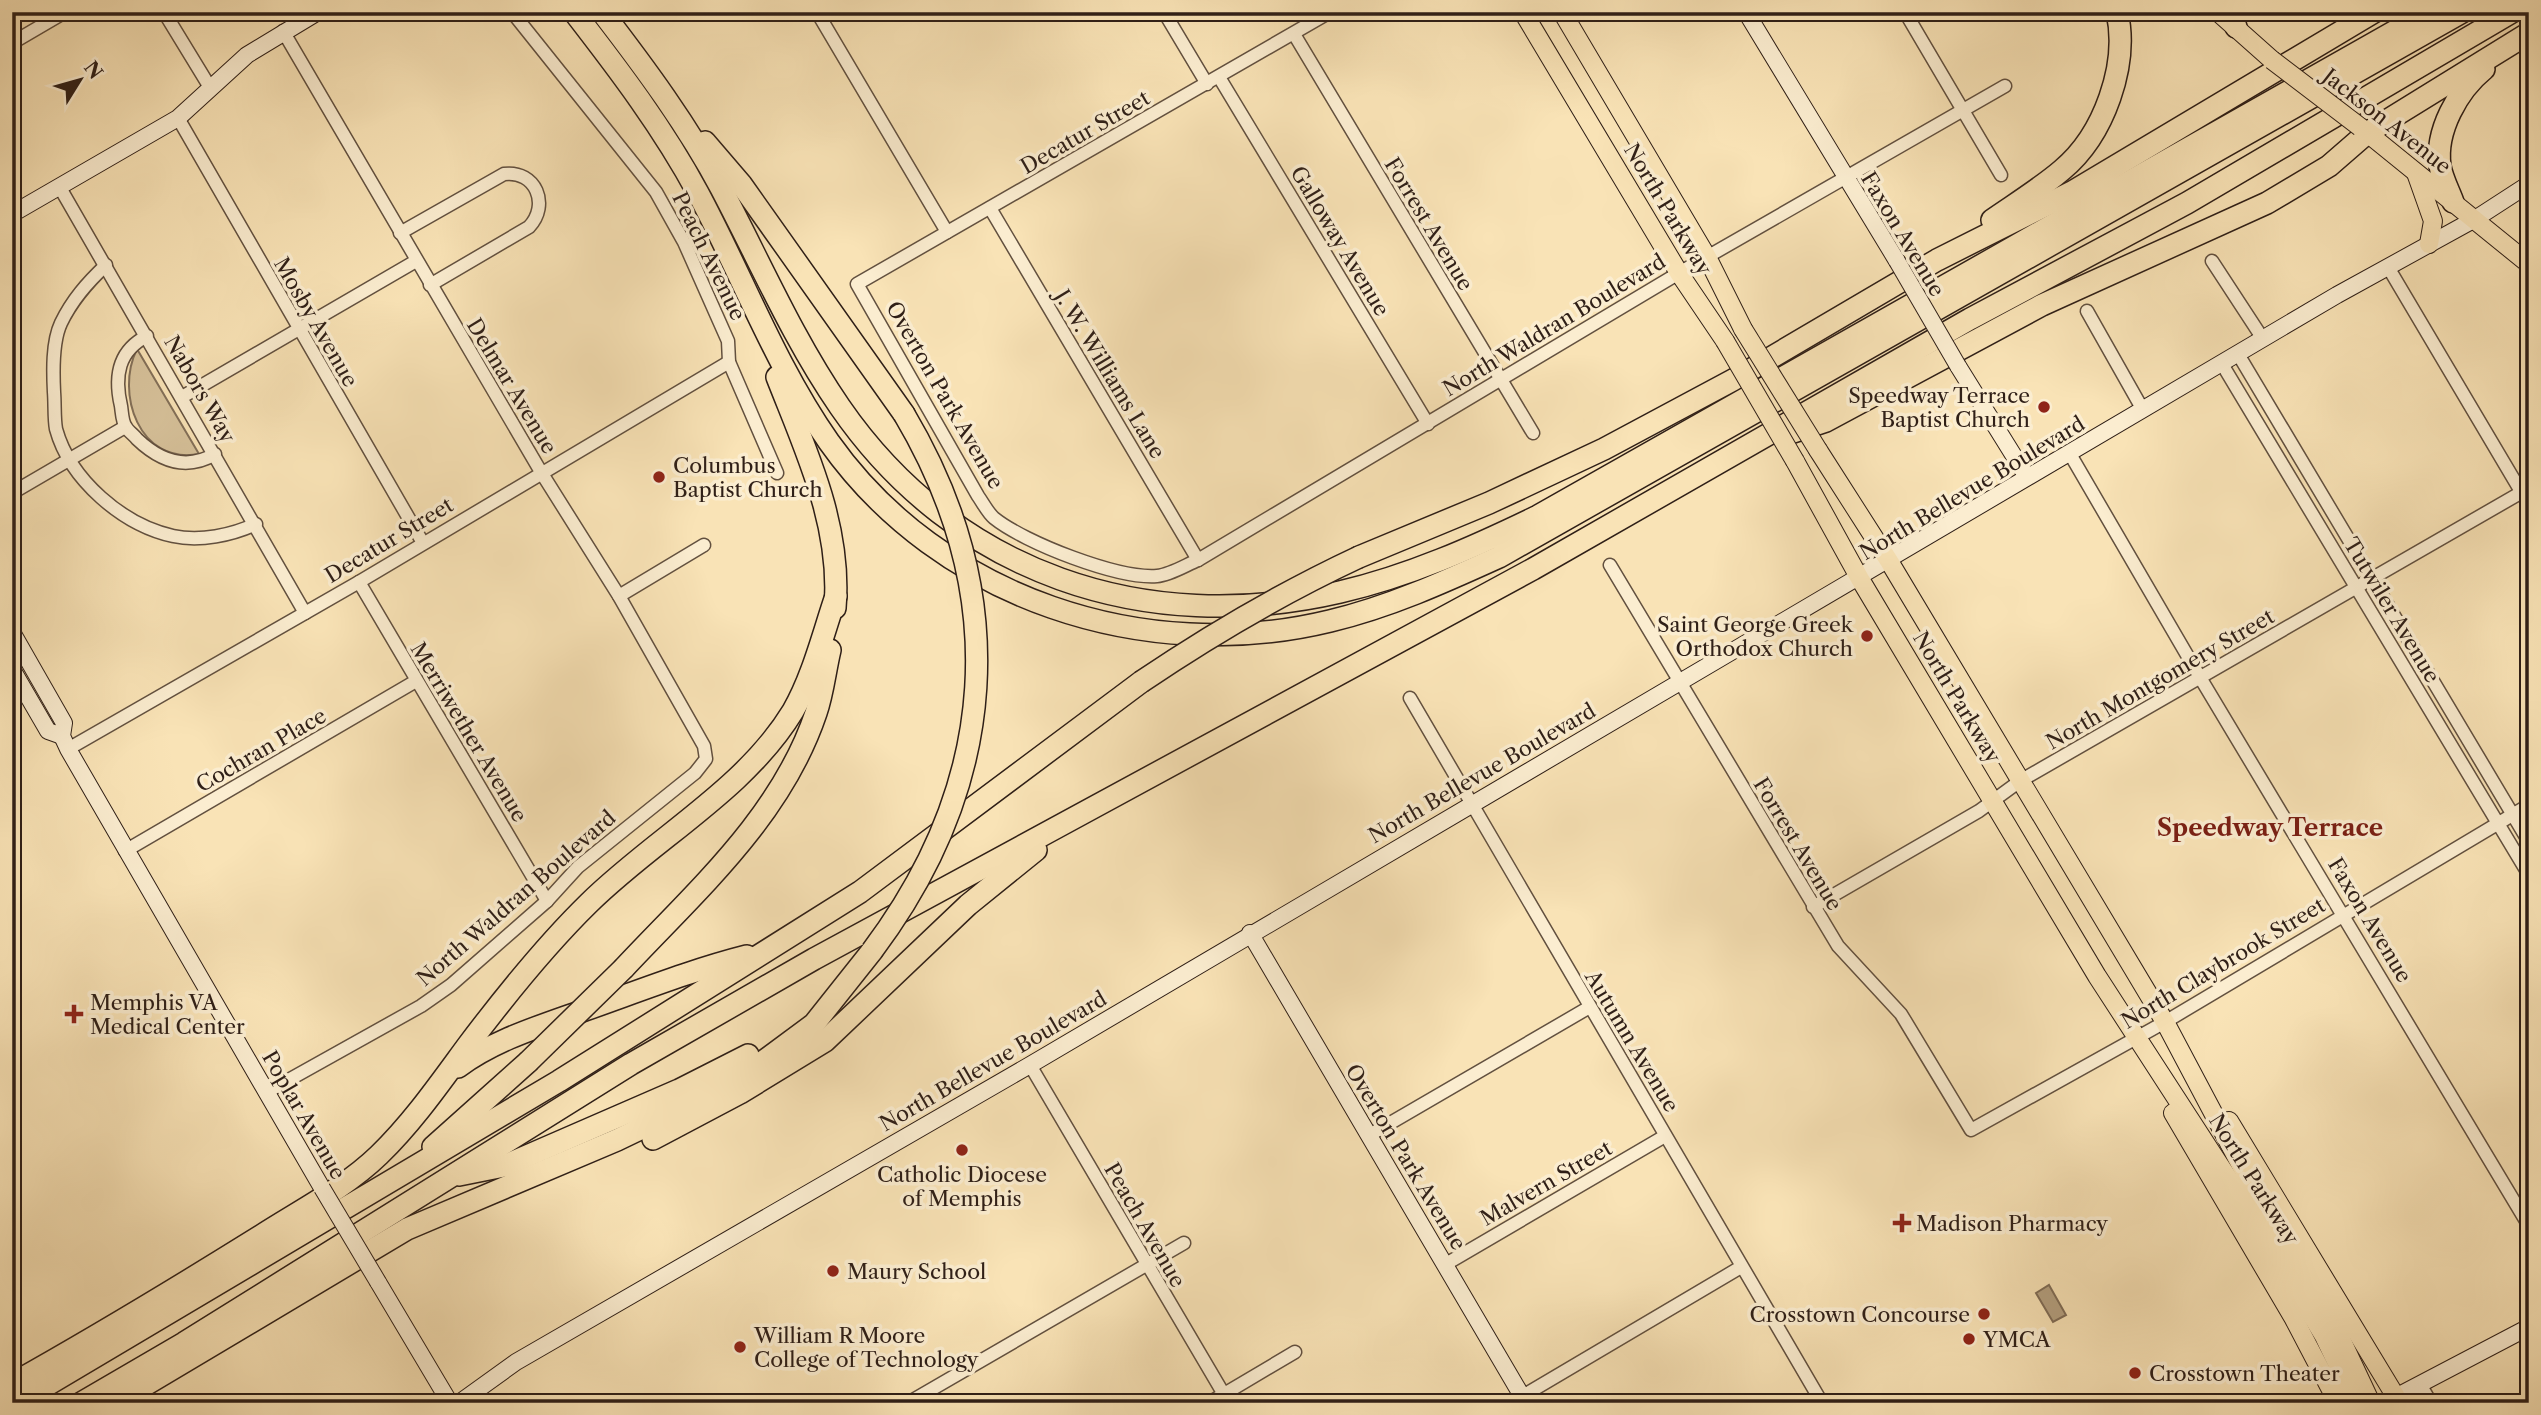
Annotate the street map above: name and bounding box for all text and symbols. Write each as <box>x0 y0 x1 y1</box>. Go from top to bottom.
north arrow <box>46 46 116 116</box>
text: N <box>79 57 107 84</box>
street label: Jackson Avenue <box>2315 61 2456 179</box>
street label: Decatur Street <box>1016 85 1154 179</box>
street label: North Parkway <box>1619 139 1717 279</box>
street label: Forrest Avenue <box>1379 153 1479 295</box>
street label: Galloway Avenue <box>1285 161 1395 321</box>
street label: Faxon Avenue <box>1856 167 1950 301</box>
street label: Peach Avenue <box>667 188 751 324</box>
street label: North Waldran Boulevard <box>1438 249 1670 401</box>
street label: Mosby Avenue <box>269 253 363 391</box>
street label: J. W. Williams Lane <box>1048 282 1170 463</box>
street label: Overton Park Avenue <box>881 297 1009 493</box>
street label: Delmar Avenue <box>462 314 562 458</box>
street label: Nabors Way <box>159 331 241 447</box>
place label: Speedway Terrace Baptist Church <box>1848 383 2030 432</box>
marker: Speedway Terrace Baptist Church <box>2036 399 2052 415</box>
street label: North Bellevue Boulevard <box>1855 411 2089 565</box>
place label: Columbus Baptist Church <box>673 453 823 502</box>
marker: Columbus Baptist Church <box>651 469 667 485</box>
street label: Decatur Street <box>321 492 458 588</box>
street label: Tutwiler Avenue <box>2339 533 2445 687</box>
street label: North Montgomery Street <box>2042 603 2279 755</box>
place label: Saint George Greek Orthodox Church <box>1657 612 1854 661</box>
street label: North Parkway <box>1908 627 2006 767</box>
marker: Saint George Greek Orthodox Church <box>1859 628 1875 644</box>
street label: Merriwether Avenue <box>405 638 533 826</box>
street label: North Bellevue Boulevard <box>1364 698 1600 848</box>
street label: Cochran Place <box>192 703 330 797</box>
street label: Forrest Avenue <box>1748 773 1848 915</box>
street label: North Waldran Boulevard <box>412 805 621 991</box>
district label: Speedway Terrace <box>2157 813 2383 842</box>
street label: Faxon Avenue <box>2323 853 2417 987</box>
street label: North Claybrook Street <box>2117 892 2330 1034</box>
street label: Autumn Avenue <box>1579 965 1684 1116</box>
street label: North Bellevue Boulevard <box>875 986 1111 1136</box>
place label: Memphis VA Medical Center <box>90 990 245 1039</box>
marker: Memphis VA Medical Center <box>64 1004 84 1024</box>
street label: Poplar Avenue <box>257 1046 351 1184</box>
street label: Overton Park Avenue <box>1341 1060 1471 1254</box>
street label: North Parkway <box>2204 1109 2304 1249</box>
street label: Malvern Street <box>1476 1135 1617 1231</box>
marker: Catholic Diocese of Memphis <box>954 1142 970 1158</box>
street label: Peach Avenue <box>1099 1158 1191 1292</box>
place label: Catholic Diocese of Memphis <box>877 1162 1047 1211</box>
place label: Madison Pharmacy <box>1916 1211 2108 1236</box>
marker: Madison Pharmacy <box>1894 1215 1910 1231</box>
place label: Maury School <box>847 1259 986 1284</box>
marker: Maury School <box>825 1263 841 1279</box>
place label: Crosstown Concourse <box>1750 1302 1970 1327</box>
marker: Crosstown Concourse <box>1976 1306 1992 1322</box>
place label: William R Moore College of Technology <box>753 1323 979 1372</box>
place label: YMCA <box>1982 1327 2051 1352</box>
marker: YMCA <box>1961 1331 1977 1347</box>
marker: William R Moore College of Technology <box>732 1339 748 1355</box>
place label: Crosstown Theater <box>2149 1361 2340 1386</box>
marker: Crosstown Theater <box>2127 1365 2143 1381</box>

